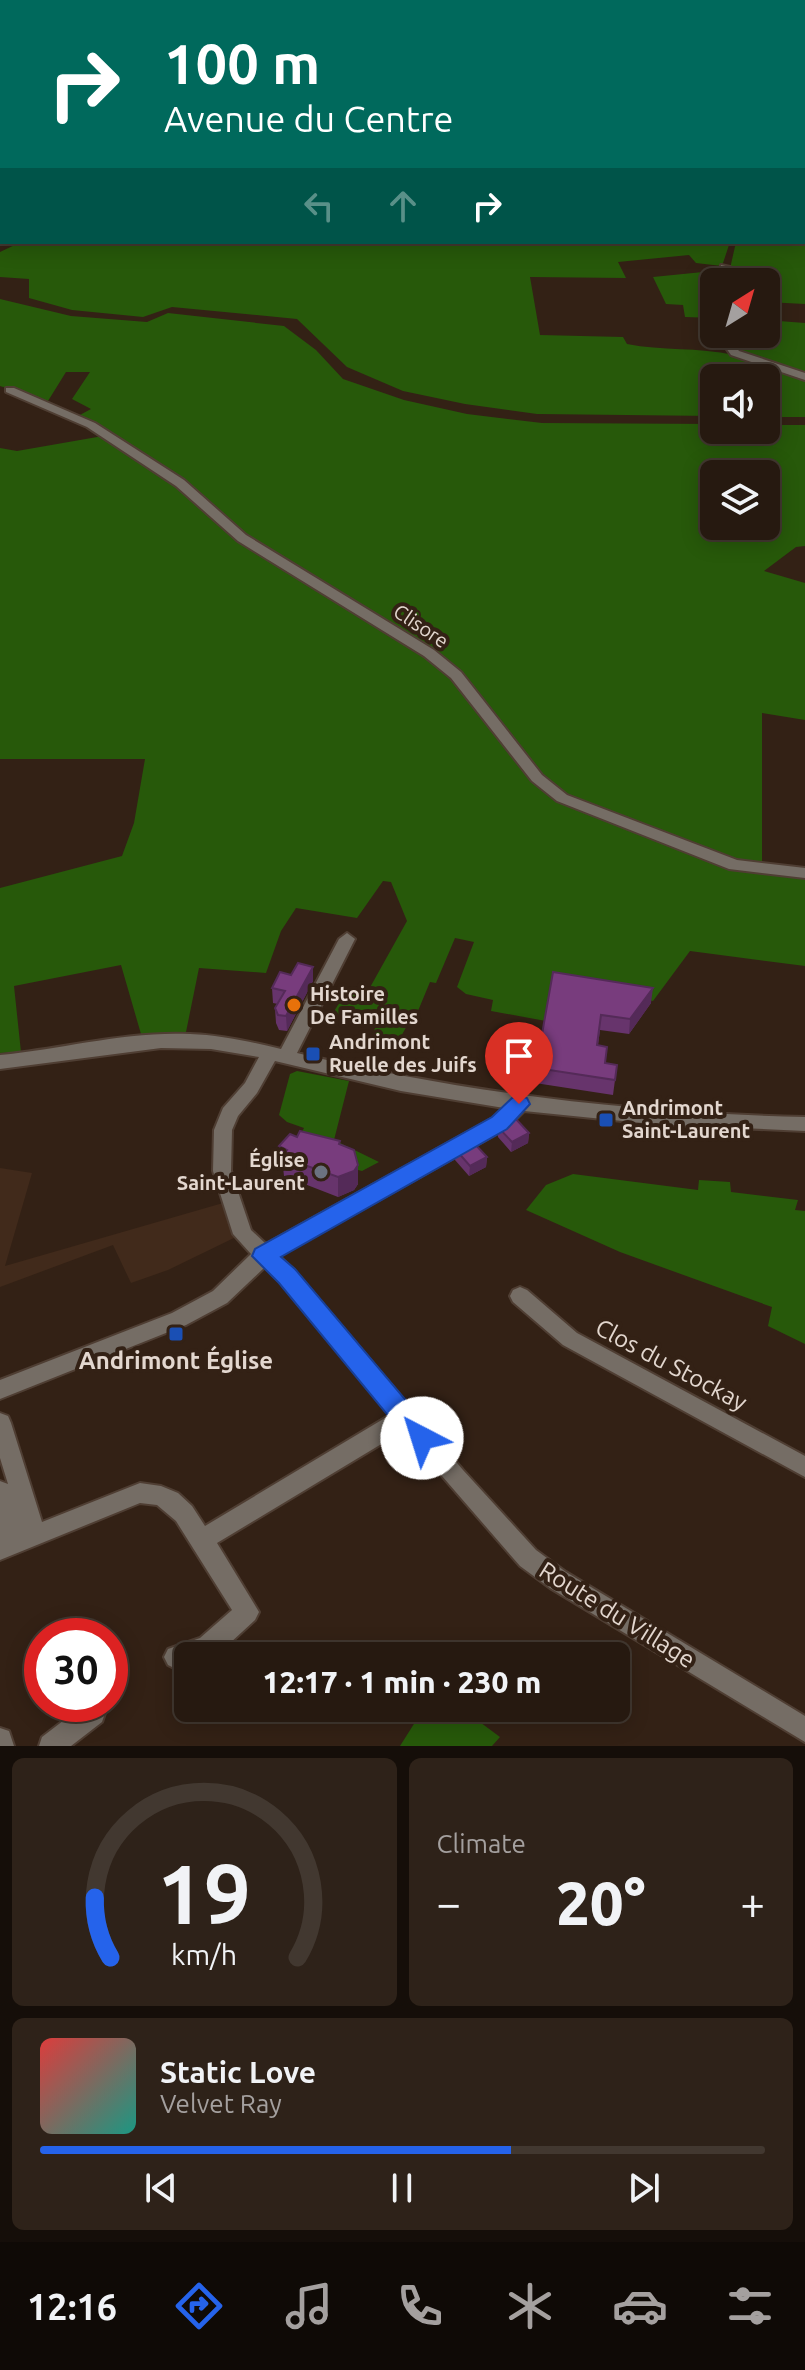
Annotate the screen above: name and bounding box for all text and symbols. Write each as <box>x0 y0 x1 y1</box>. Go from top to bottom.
icon: right <box>32 32 136 136</box>
text: 100 m <box>164 32 320 95</box>
text: Avenue du Centre <box>164 98 453 139</box>
icon: left <box>297 184 341 228</box>
icon: ahead <box>381 184 425 228</box>
icon: right <box>465 184 509 228</box>
north arrow <box>700 268 780 348</box>
map controls <box>700 268 780 540</box>
button: sound <box>700 364 780 444</box>
button: layers <box>700 460 780 540</box>
street label: Clisore <box>389 599 453 652</box>
place label: Histoire De Familles <box>310 982 418 1028</box>
marker: Histoire De Familles <box>285 996 303 1014</box>
pin <box>485 1022 553 1104</box>
place label: Andrimont Ruelle des Juifs <box>329 1030 477 1076</box>
icon: arrive <box>497 1034 541 1078</box>
marker: Andrimont Ruelle des Juifs <box>304 1045 322 1063</box>
place label: Andrimont Saint-Laurent <box>622 1096 751 1142</box>
marker: Andrimont Saint-Laurent <box>597 1111 615 1129</box>
place label: Église Saint-Laurent <box>177 1147 305 1194</box>
marker: Église Saint-Laurent <box>312 1163 330 1181</box>
street label: Clos du Stockay <box>591 1313 752 1416</box>
marker: Andrimont Église <box>167 1325 185 1343</box>
place label: Andrimont Église <box>79 1345 273 1374</box>
position arrow <box>380 1396 464 1480</box>
street label: Route du Village <box>535 1556 700 1673</box>
speed limit sign: 30 <box>24 1618 128 1722</box>
text: 12:17 · 1 min · 230 m <box>263 1665 541 1699</box>
text: Climate <box>437 1829 526 1858</box>
text: 19 <box>157 1846 251 1940</box>
text: 20° <box>556 1869 645 1936</box>
text: − <box>437 1878 461 1927</box>
text: + <box>740 1878 765 1927</box>
text: km/h <box>171 1938 237 1970</box>
text: Static Love <box>160 2055 316 2089</box>
text: Velvet Ray <box>160 2089 282 2118</box>
icon: previous <box>139 2166 183 2210</box>
icon: pause <box>380 2166 424 2210</box>
icon: next <box>622 2166 666 2210</box>
icon: directions <box>171 2278 227 2334</box>
icon: music <box>281 2278 337 2334</box>
icon: phone <box>392 2278 448 2334</box>
icon: climate <box>502 2278 558 2334</box>
icon: car <box>612 2278 668 2334</box>
icon: filters <box>722 2278 778 2334</box>
text: 12:16 <box>27 2286 117 2327</box>

